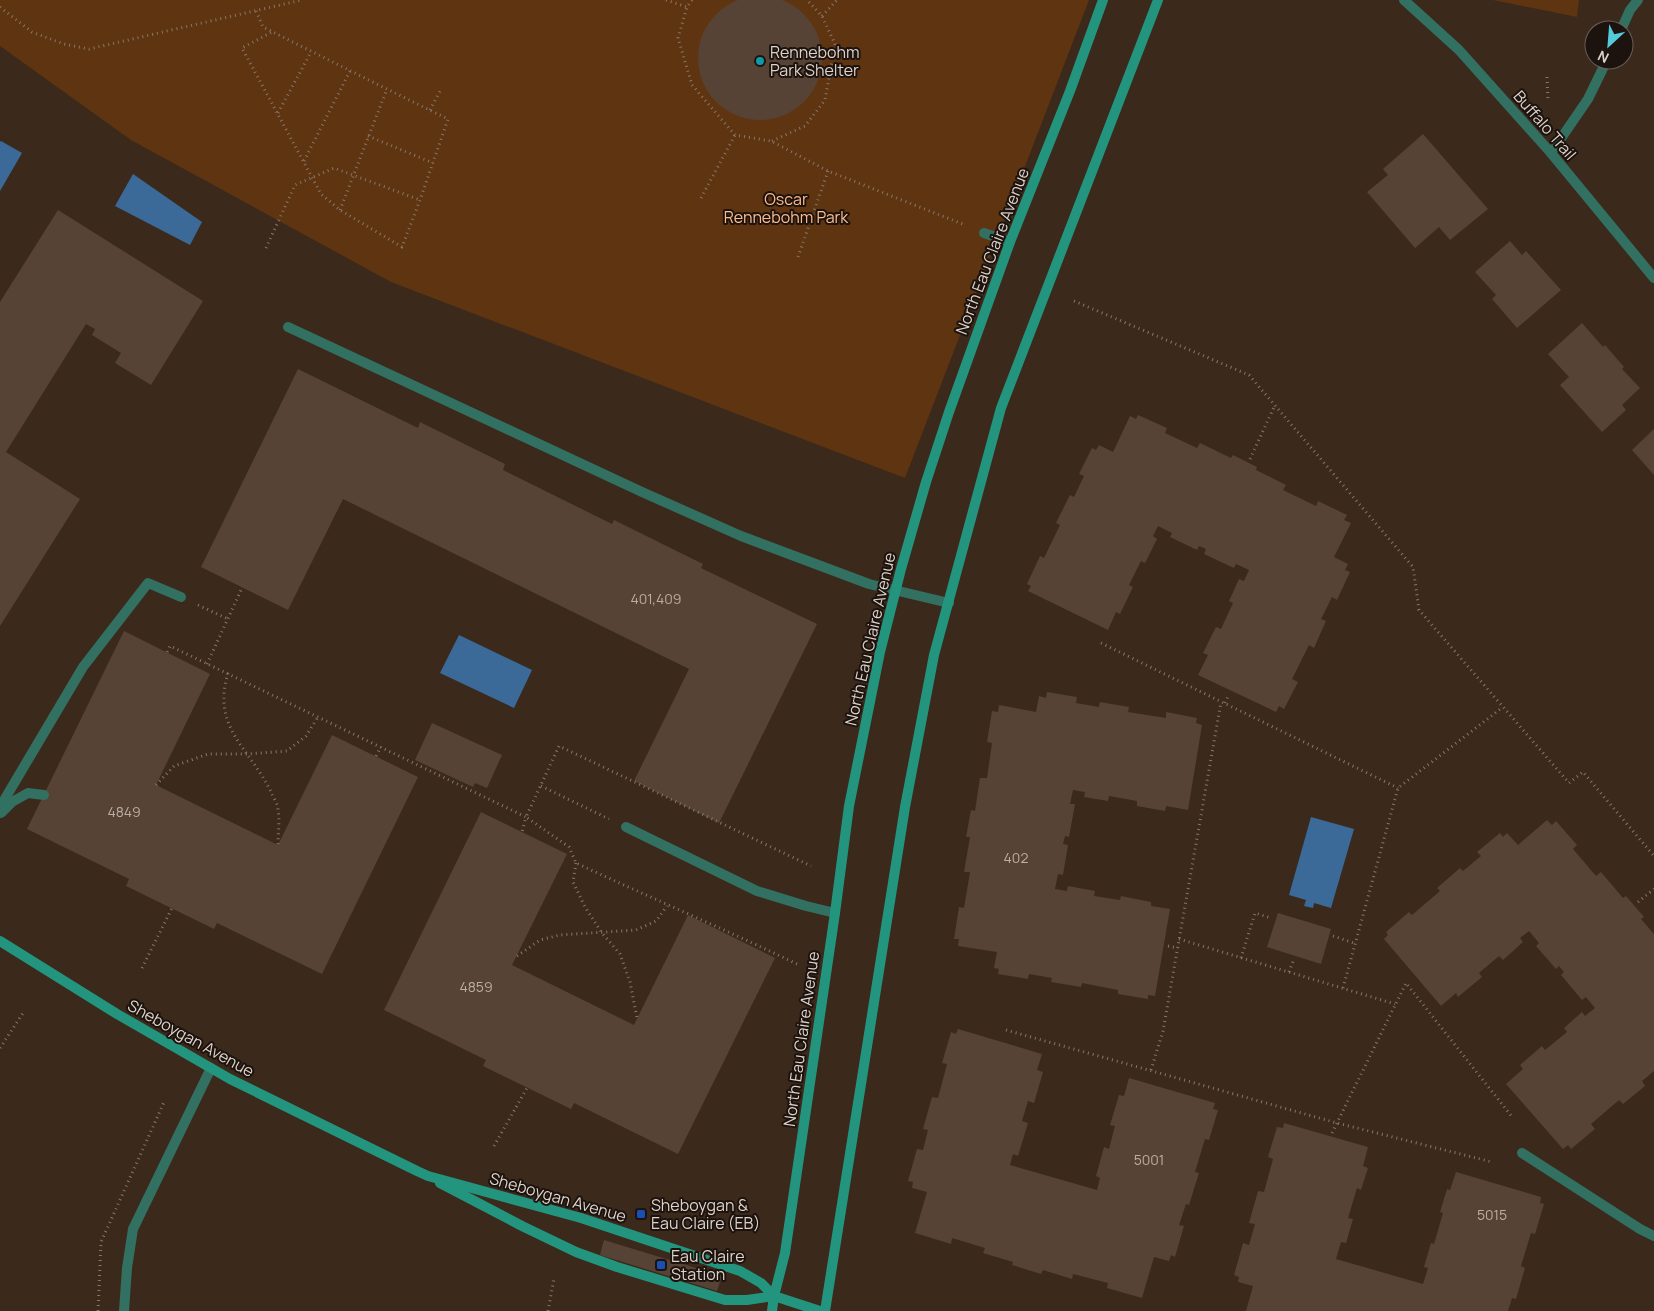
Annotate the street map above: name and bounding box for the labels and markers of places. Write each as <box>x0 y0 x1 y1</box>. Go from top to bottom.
place label: Rennebohm Park Shelter <box>770 41 860 81</box>
marker: Rennebohm Park Shelter <box>754 55 766 67</box>
place label: Sheboygan & Eau Claire (EB) <box>651 1194 760 1234</box>
marker: Sheboygan & Eau Claire (EB) <box>635 1208 647 1220</box>
place label: Eau Claire Station <box>671 1245 744 1285</box>
marker: Eau Claire Station <box>655 1259 667 1271</box>

